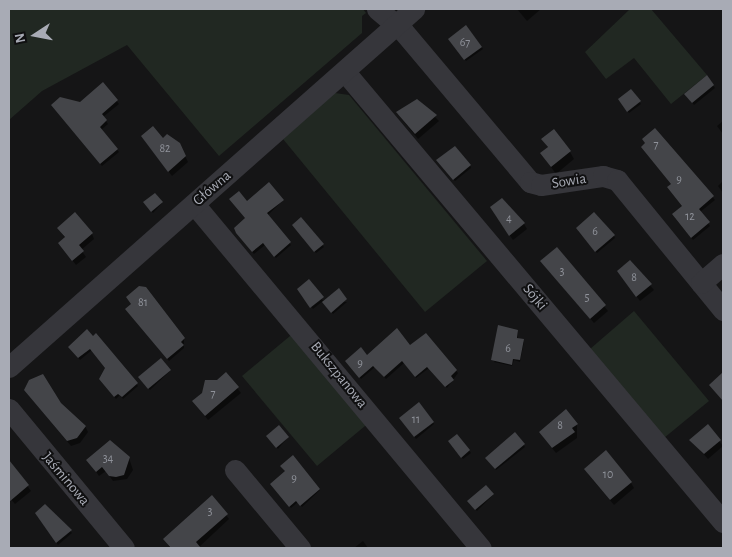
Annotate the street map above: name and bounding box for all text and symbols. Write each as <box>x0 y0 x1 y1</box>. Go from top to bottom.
north arrow <box>10 10 60 60</box>
text: N <box>12 32 28 44</box>
house number: 67 <box>460 36 470 50</box>
house number: 7 <box>653 138 659 152</box>
house number: 82 <box>159 142 171 156</box>
street label: Główna <box>189 167 235 209</box>
street label: Sowia <box>551 169 587 193</box>
house number: 9 <box>676 173 682 187</box>
house number: 12 <box>685 210 695 224</box>
house number: 4 <box>506 212 512 226</box>
house number: 6 <box>592 225 598 239</box>
house number: 3 <box>560 265 564 279</box>
house number: 8 <box>631 271 637 285</box>
street label: Sójki <box>519 280 551 314</box>
house number: 5 <box>584 291 590 305</box>
house number: 81 <box>138 296 148 310</box>
street label: Bukszpanowa <box>307 338 371 412</box>
house number: 6 <box>505 342 511 356</box>
house number: 9 <box>357 357 363 371</box>
house number: 7 <box>210 387 216 401</box>
house number: 11 <box>412 413 420 427</box>
house number: 8 <box>557 419 563 433</box>
street label: Jaśminowa <box>38 449 94 509</box>
house number: 34 <box>103 452 113 466</box>
house number: 10 <box>603 468 613 482</box>
house number: 9 <box>291 472 297 486</box>
house number: 3 <box>208 505 212 519</box>

